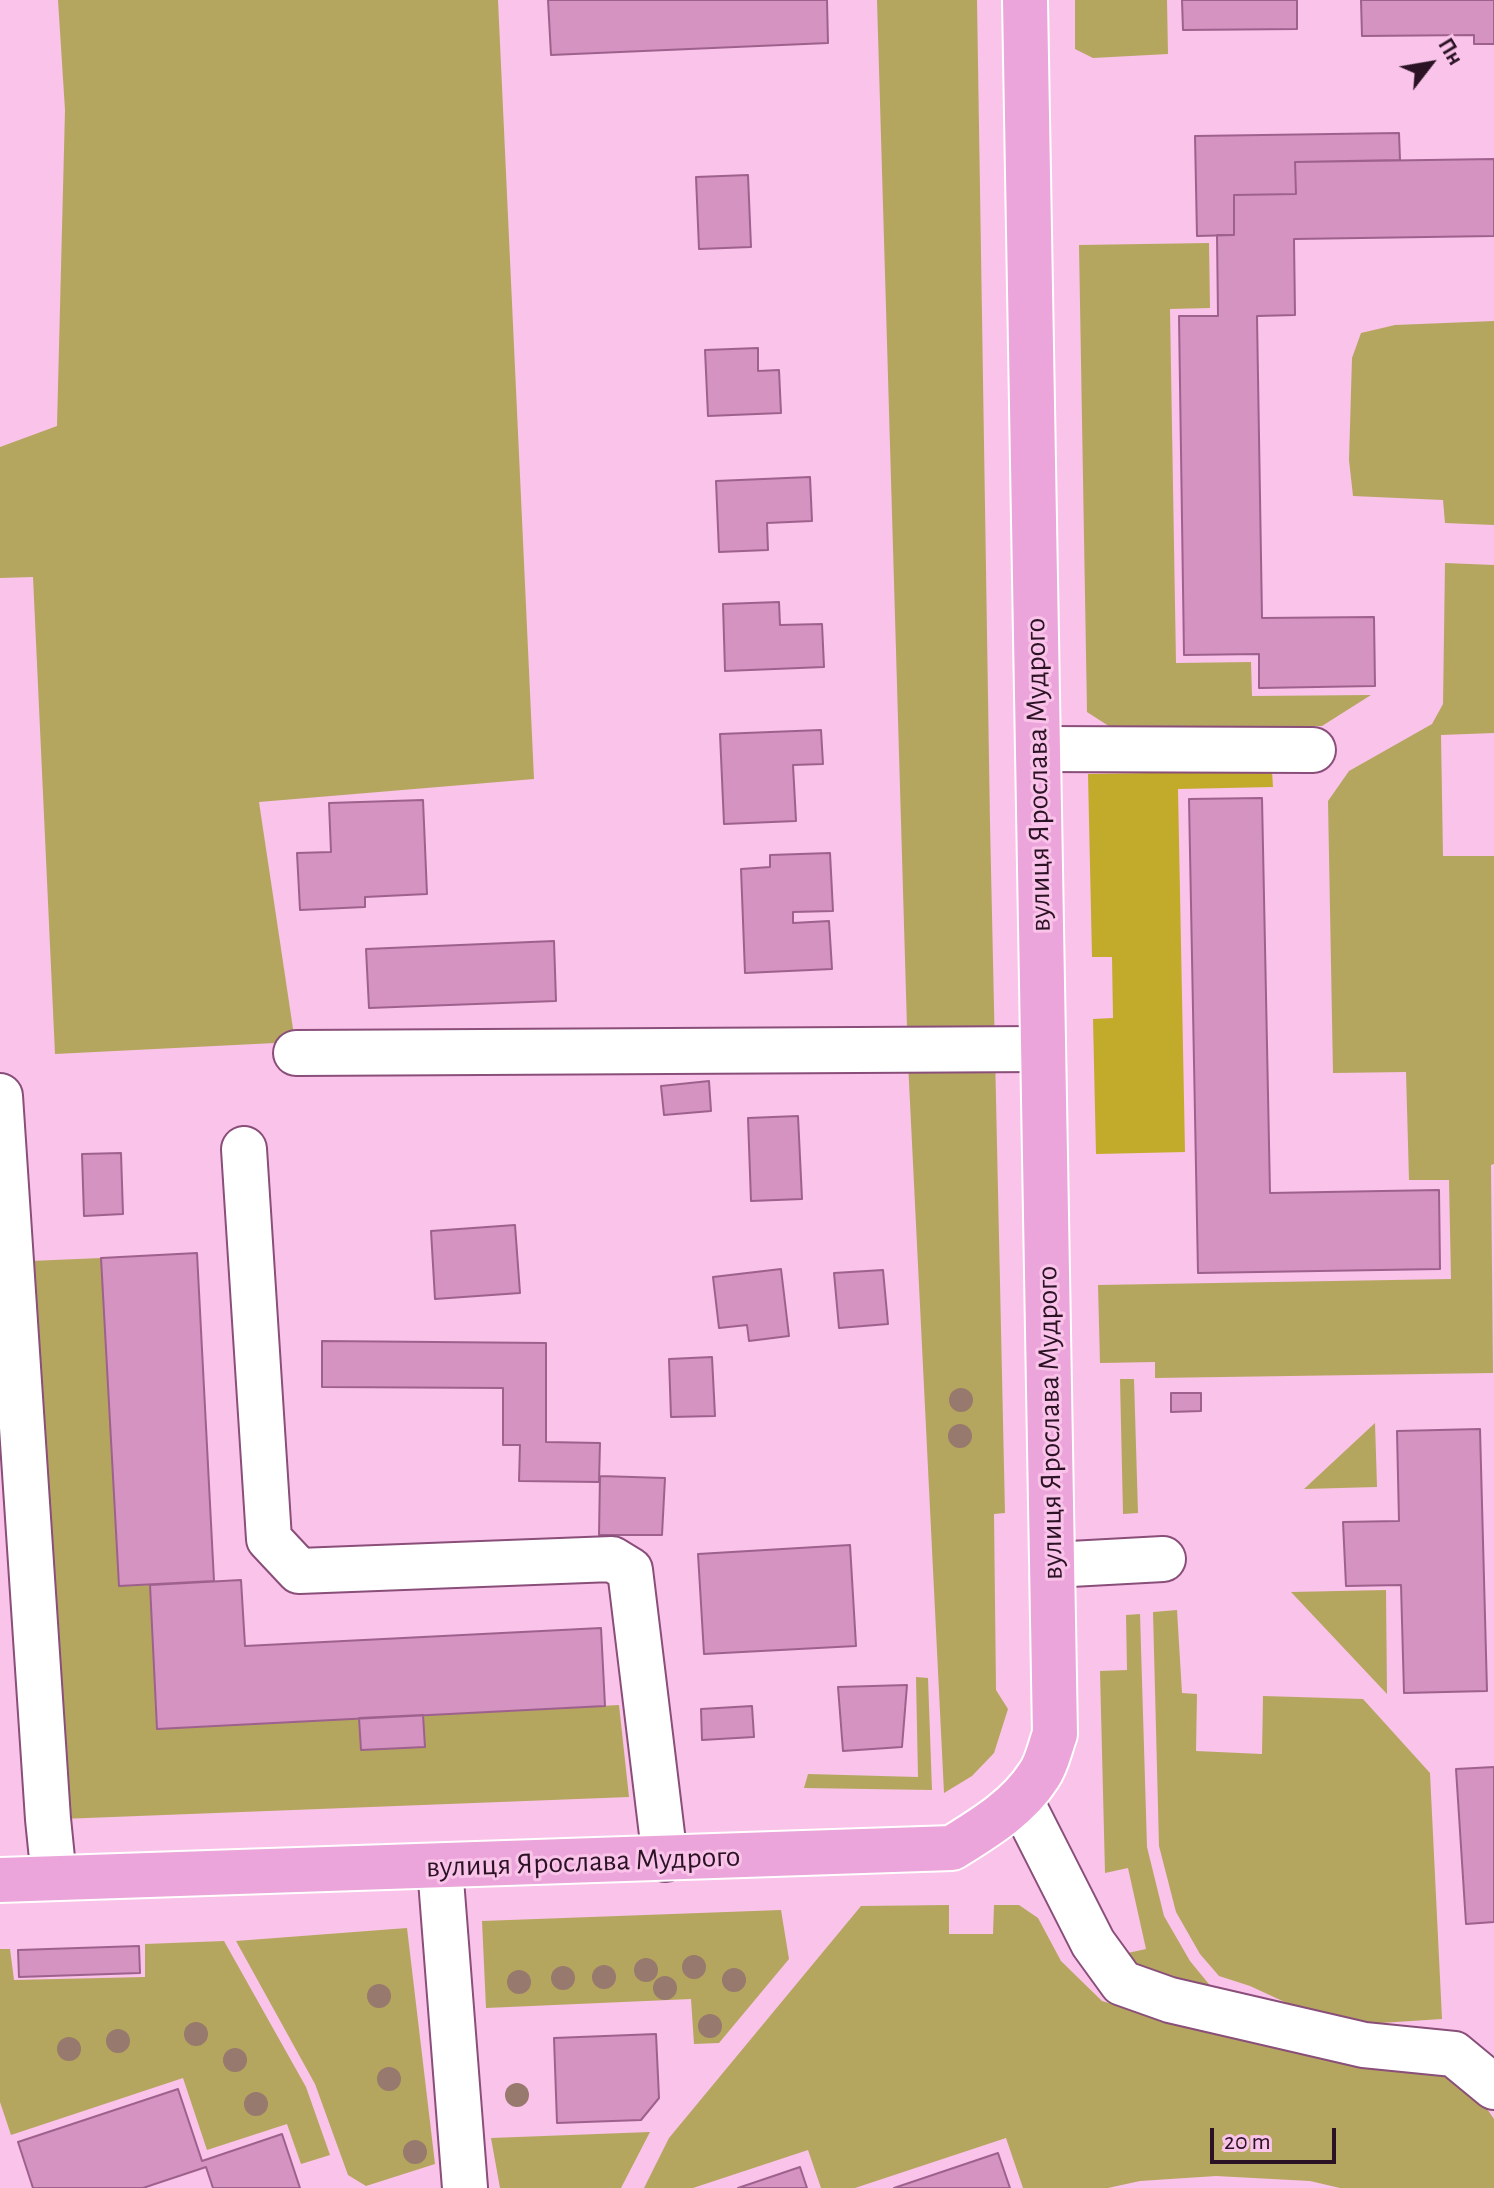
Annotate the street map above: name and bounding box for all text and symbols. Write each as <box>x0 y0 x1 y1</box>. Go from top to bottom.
north arrow <box>1390 24 1470 104</box>
text: Пн <box>1434 34 1467 69</box>
street label: вулиця Ярослава Мудрого <box>1017 618 1059 932</box>
street label: вулиця Ярослава Мудрого <box>1029 1266 1071 1580</box>
street label: вулиця Ярослава Мудрого <box>425 1839 741 1885</box>
scale bar <box>1214 2112 1340 2162</box>
text: 20 m <box>1224 2130 1271 2154</box>

